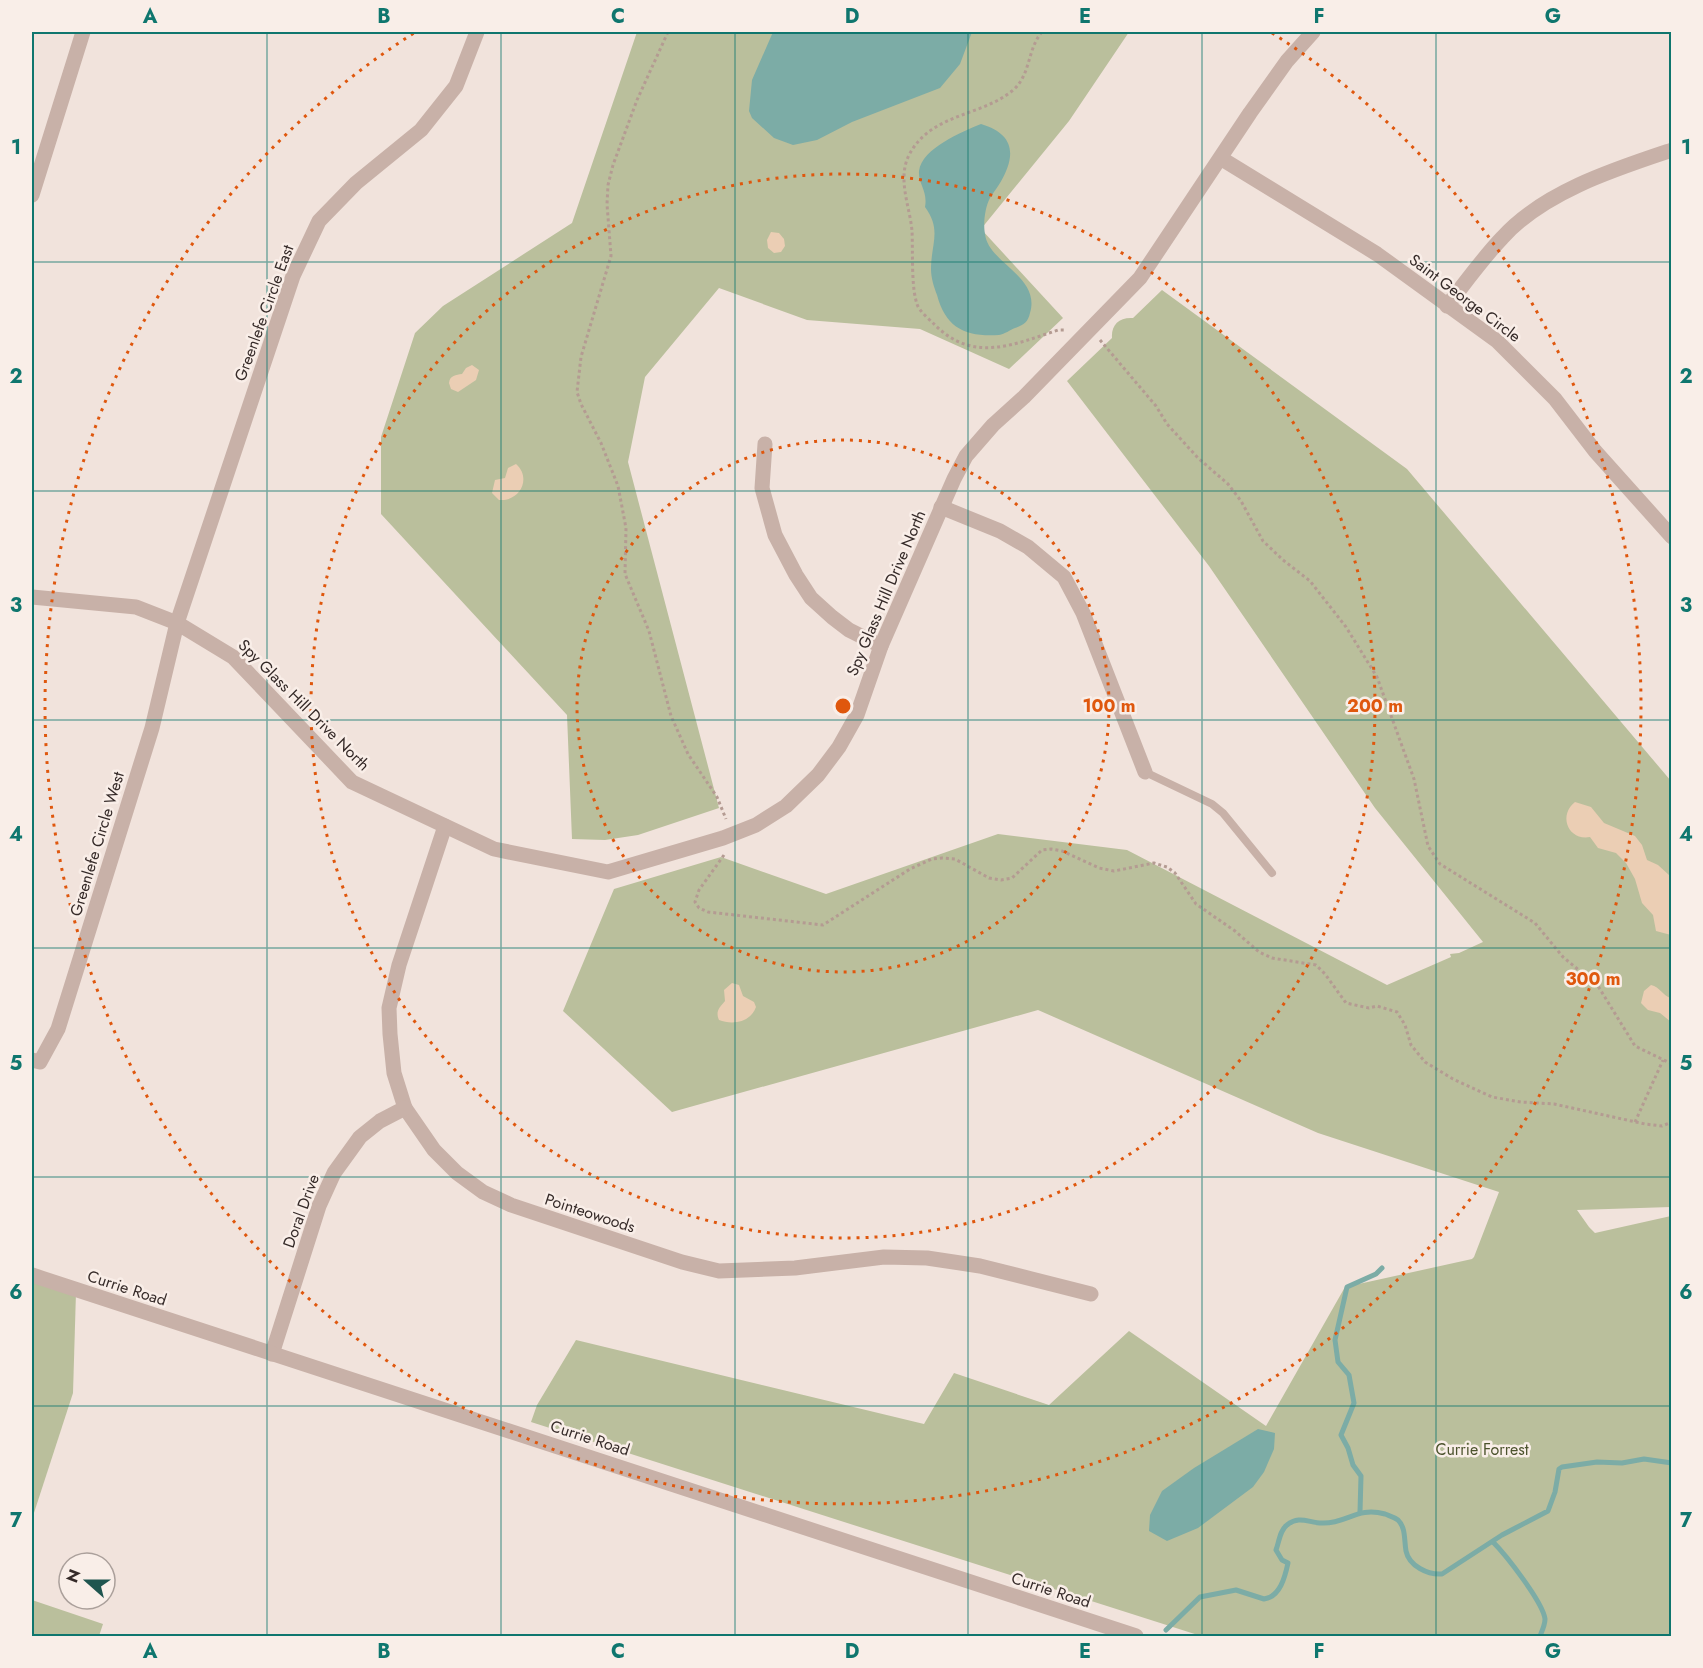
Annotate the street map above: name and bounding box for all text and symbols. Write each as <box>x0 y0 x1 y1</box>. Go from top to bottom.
text: A <box>142 2 158 31</box>
text: B <box>377 2 391 31</box>
text: C <box>611 2 625 31</box>
text: D <box>845 2 859 31</box>
text: E <box>1079 2 1091 31</box>
text: F <box>1313 2 1325 31</box>
text: G <box>1545 2 1561 31</box>
text: 1 <box>11 133 21 162</box>
text: 1 <box>1681 133 1691 162</box>
street label: Greenlefe Circle East <box>229 241 299 384</box>
street label: Saint George Circle <box>1404 248 1526 348</box>
text: 2 <box>9 362 23 391</box>
text: 2 <box>1679 362 1693 391</box>
street label: Spy Glass Hill Drive North <box>841 507 931 679</box>
text: 3 <box>10 591 22 620</box>
text: 3 <box>1680 591 1692 620</box>
street label: Spy Glass Hill Drive North <box>233 634 375 776</box>
text: 100 m <box>1082 693 1136 719</box>
text: 200 m <box>1347 693 1403 719</box>
centre of rings <box>833 696 853 716</box>
street label: Greenlefe Circle West <box>64 769 130 919</box>
text: 4 <box>9 820 23 849</box>
text: 4 <box>1679 820 1693 849</box>
text: 300 m <box>1565 966 1621 992</box>
text: 5 <box>10 1049 23 1078</box>
text: 5 <box>1680 1049 1693 1078</box>
street label: Doral Drive <box>277 1171 325 1251</box>
street label: Pointeowoods <box>542 1188 638 1238</box>
street label: Currie Road <box>84 1264 170 1312</box>
text: 6 <box>9 1278 23 1307</box>
text: 6 <box>1679 1278 1693 1307</box>
street label: Currie Road <box>547 1414 633 1462</box>
park label: Currie Forrest <box>1435 1438 1529 1461</box>
text: 7 <box>10 1506 23 1535</box>
text: 7 <box>1680 1506 1693 1535</box>
north arrow <box>57 1551 117 1611</box>
text: N <box>60 1566 86 1586</box>
street label: Currie Road <box>1008 1566 1094 1614</box>
text: A <box>142 1637 158 1666</box>
text: B <box>377 1637 391 1666</box>
text: C <box>611 1637 625 1666</box>
text: D <box>845 1637 859 1666</box>
text: E <box>1079 1637 1091 1666</box>
text: F <box>1313 1637 1325 1666</box>
text: G <box>1545 1637 1561 1666</box>

